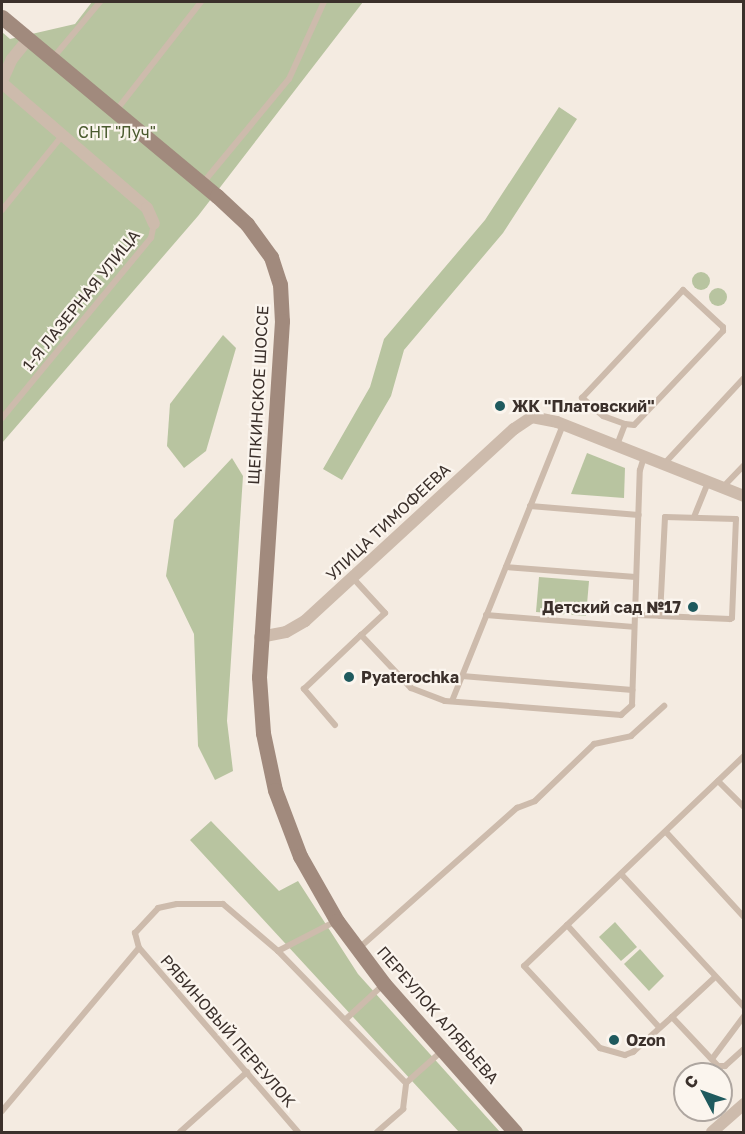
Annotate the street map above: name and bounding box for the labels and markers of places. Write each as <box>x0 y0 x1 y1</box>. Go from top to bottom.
place label: ЖК "Платовский" <box>512 396 654 416</box>
marker: ЖК "Платовский" <box>493 399 507 413</box>
place label: Детский сад №17 <box>542 597 681 617</box>
marker: Детский сад №17 <box>686 600 700 614</box>
place label: Pyaterochka <box>361 667 459 687</box>
marker: Pyaterochka <box>342 670 356 684</box>
place label: Ozon <box>626 1030 666 1050</box>
marker: Ozon <box>607 1033 621 1047</box>

